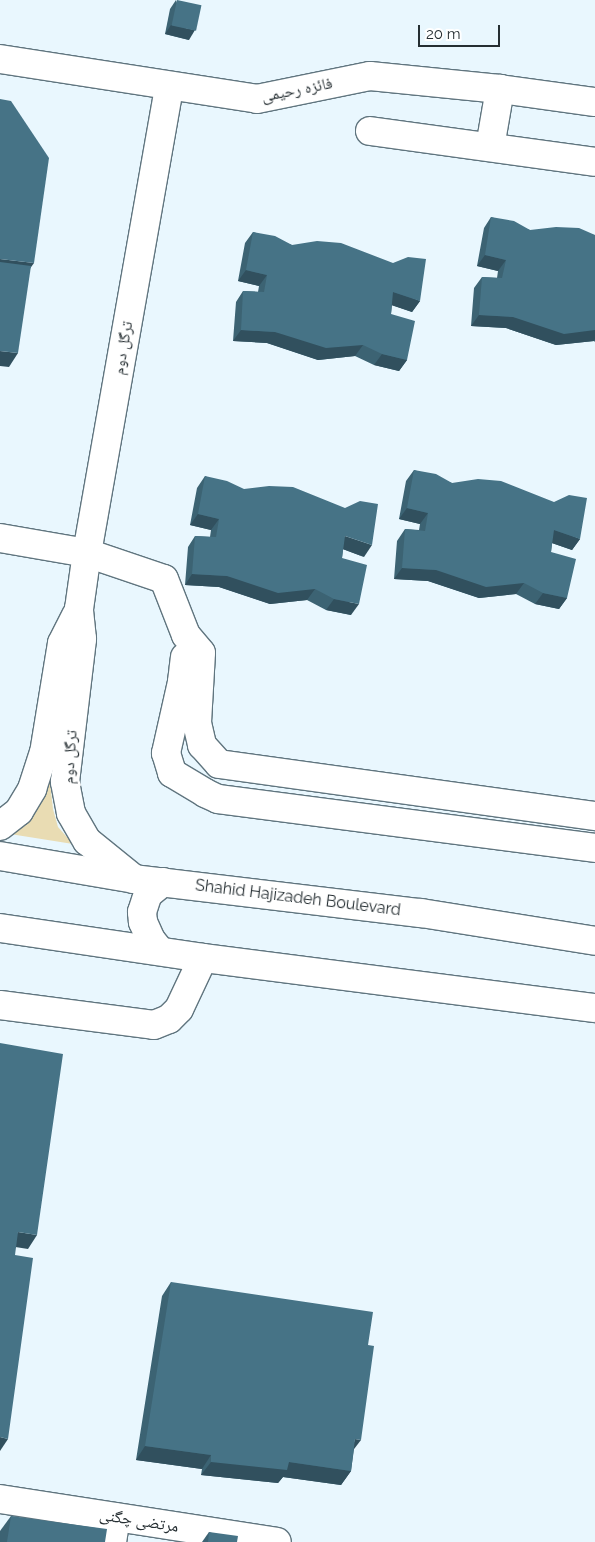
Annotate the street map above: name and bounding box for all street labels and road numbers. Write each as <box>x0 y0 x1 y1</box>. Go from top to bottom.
street label: فائزه رحیمی <box>260 74 334 106</box>
street label: ترگل دوم <box>109 320 137 376</box>
street label: ترگل دوم <box>59 729 81 785</box>
street label: Shahid Hajizadeh Boulevard <box>194 876 402 920</box>
street label: مرتضی چگنی <box>98 1505 180 1537</box>

